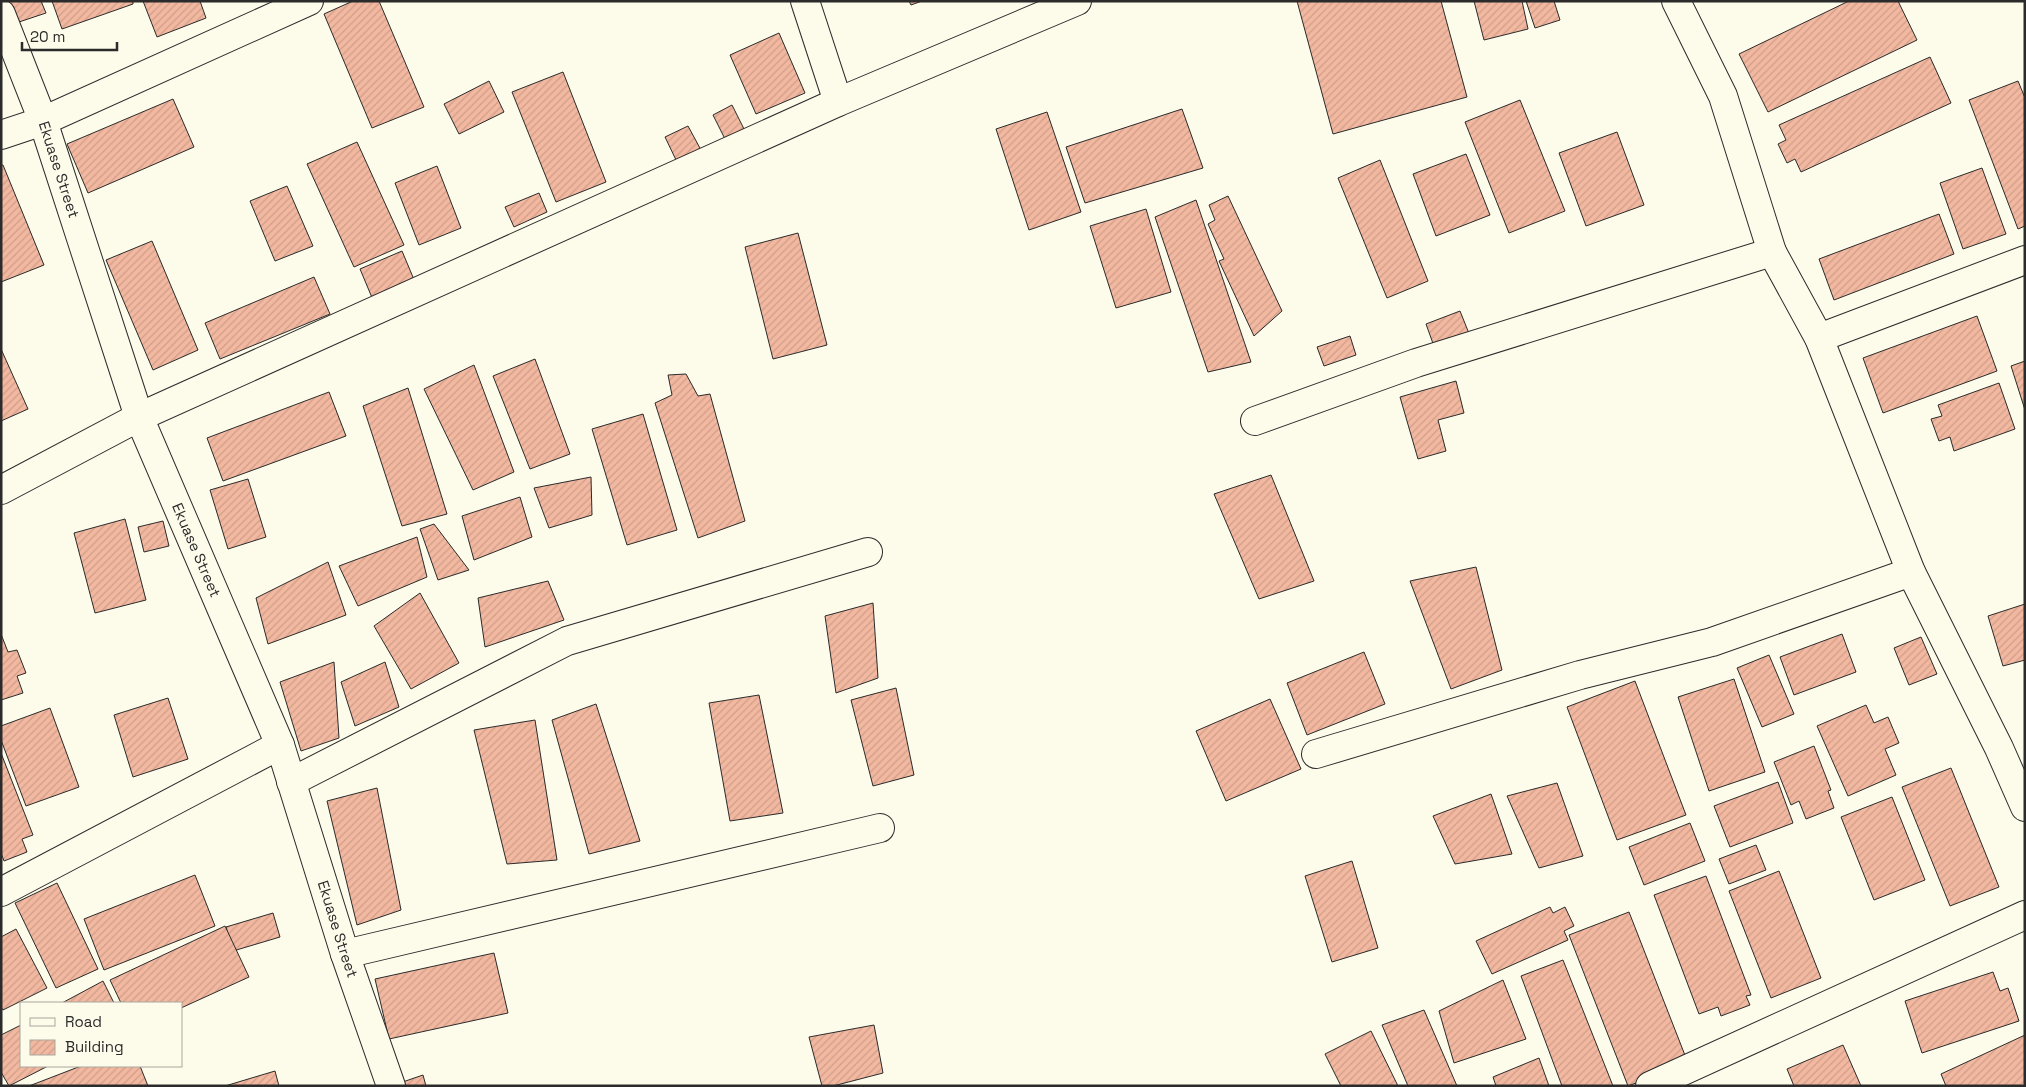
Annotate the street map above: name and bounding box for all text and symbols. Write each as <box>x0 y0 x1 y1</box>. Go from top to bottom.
scale bar <box>22 20 118 52</box>
text: 20 m <box>30 27 65 46</box>
street label: Ekuase Street <box>35 119 84 220</box>
street label: Ekuase Street <box>168 500 225 600</box>
street label: Ekuase Street <box>314 878 363 980</box>
legend <box>20 1002 182 1067</box>
text: Road <box>65 1012 102 1031</box>
text: Building <box>65 1037 124 1056</box>

